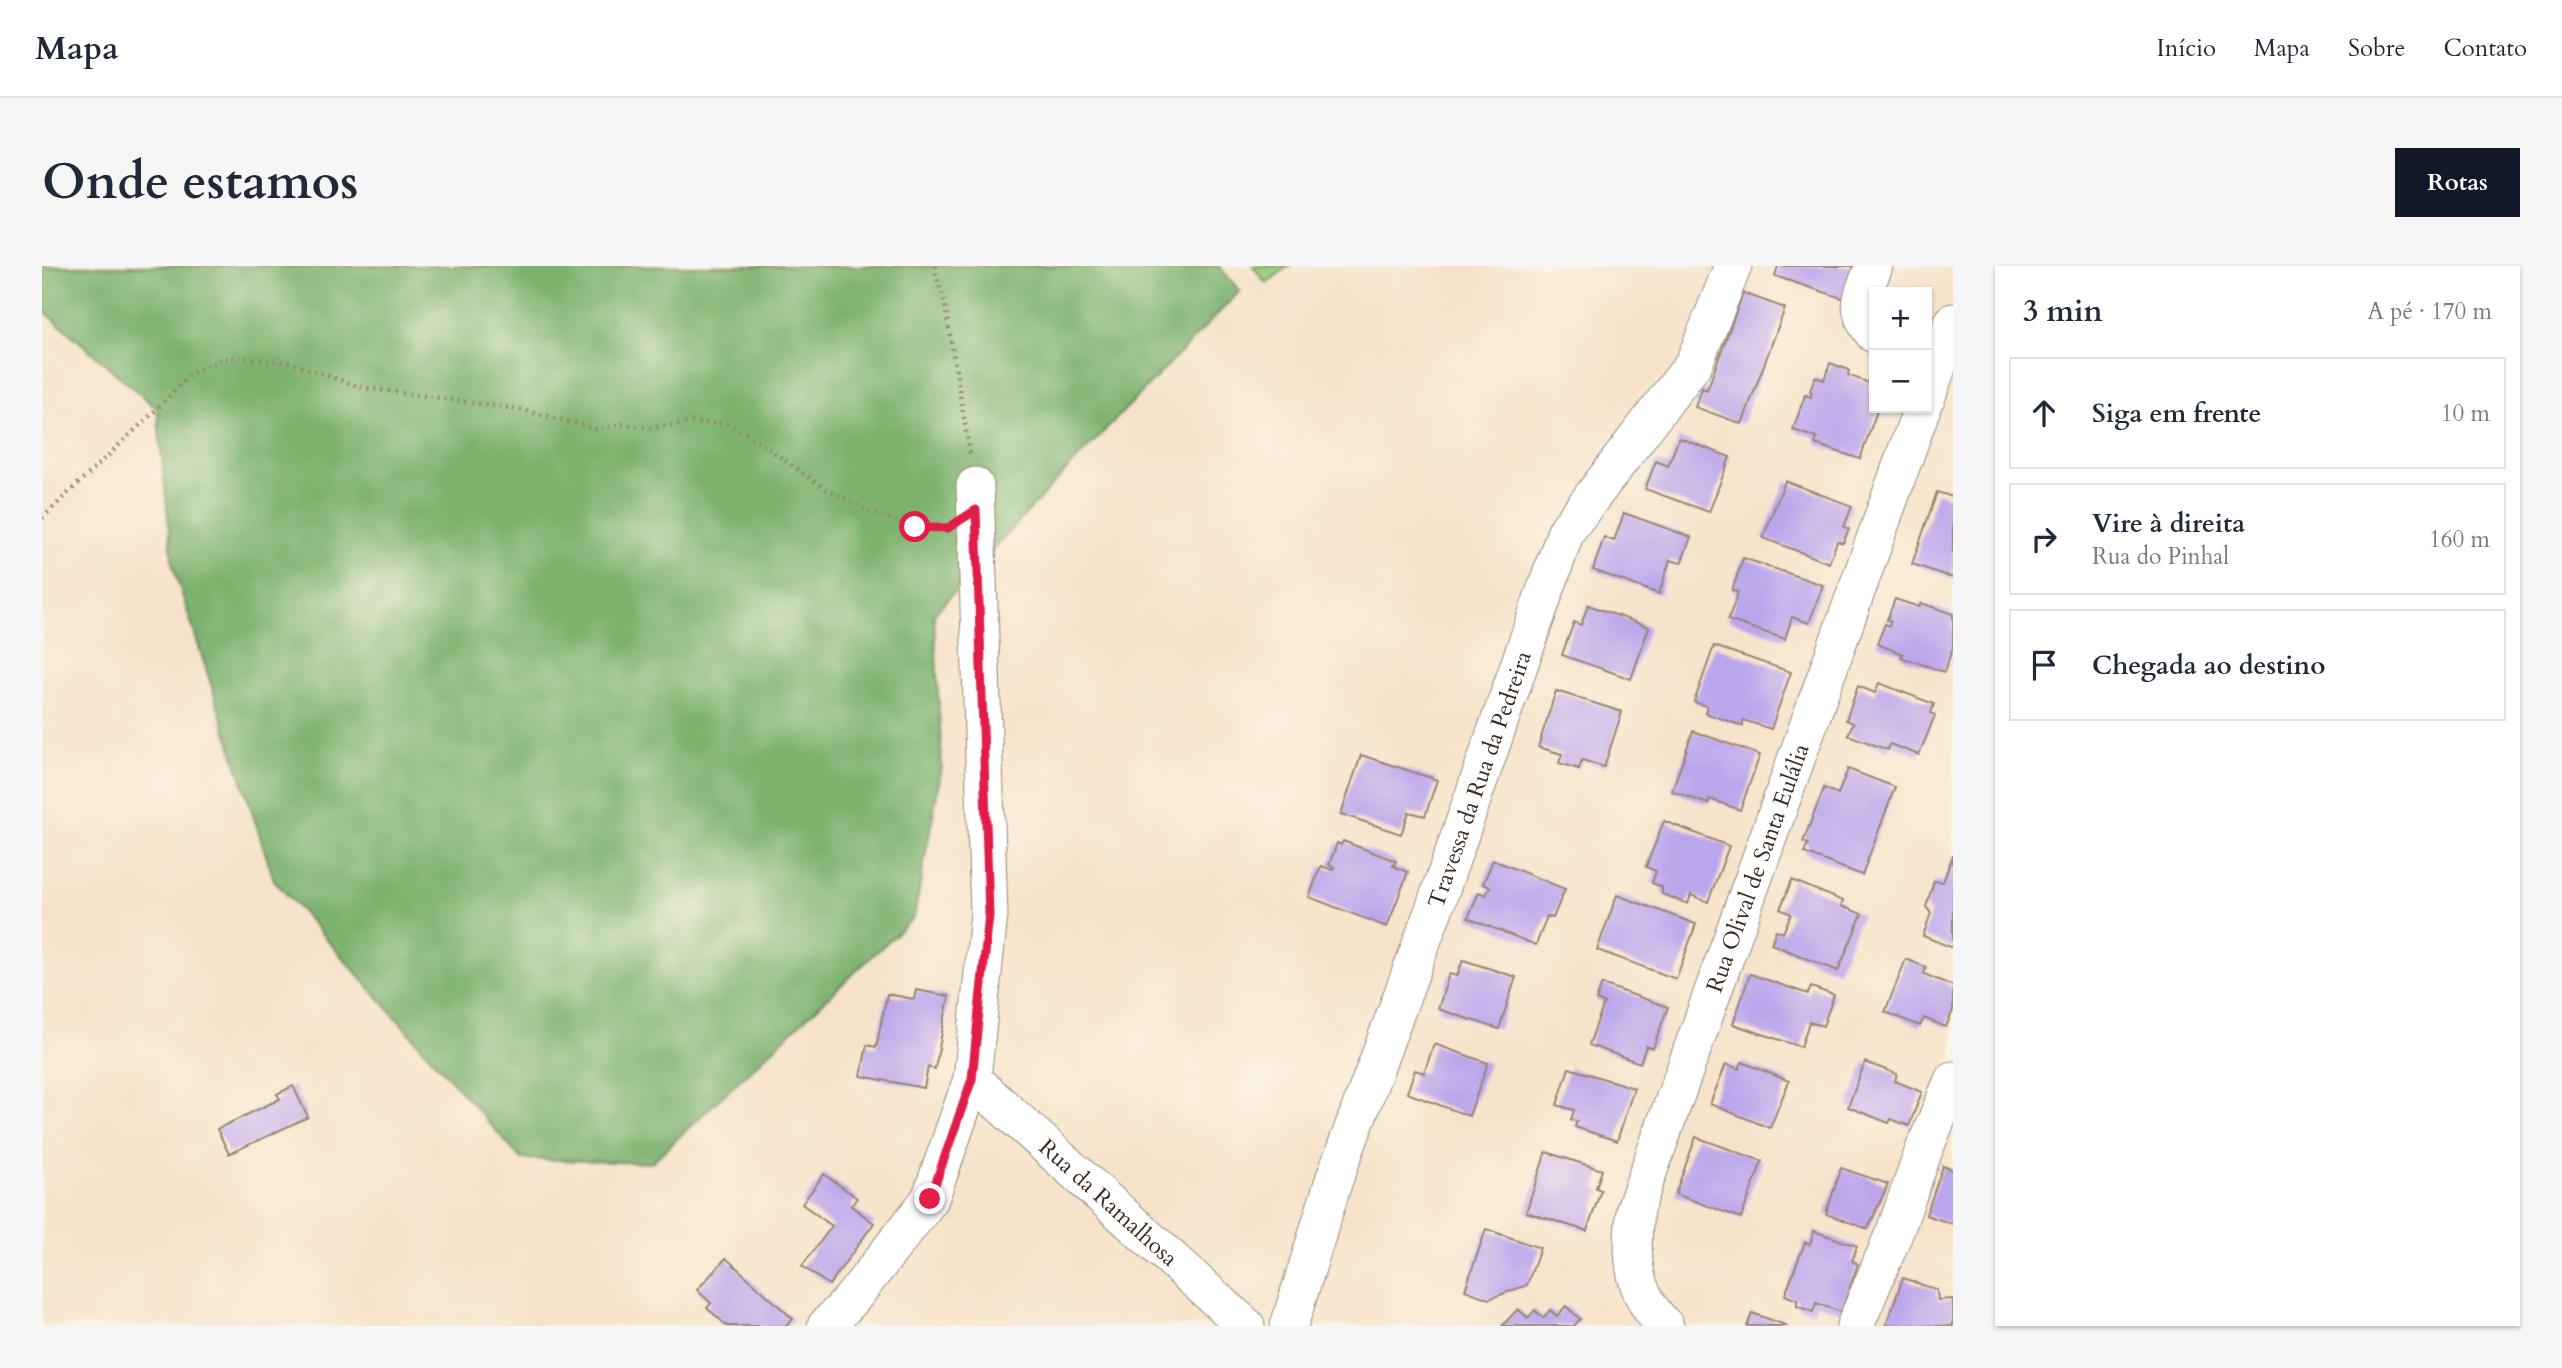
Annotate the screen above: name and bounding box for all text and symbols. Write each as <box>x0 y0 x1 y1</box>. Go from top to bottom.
text: Mapa <box>35 26 119 71</box>
text: Início <box>2157 32 2216 65</box>
text: Mapa <box>2254 32 2310 65</box>
text: Sobre <box>2348 32 2406 65</box>
text: Contato <box>2444 32 2527 65</box>
button: Rotas <box>2395 148 2520 217</box>
text: Onde estamos <box>42 149 358 216</box>
map controls <box>1869 287 1932 413</box>
button: + <box>1869 287 1932 350</box>
text: 3 min <box>2023 291 2103 332</box>
text: A pé · 170 m <box>2368 296 2492 327</box>
button: − <box>1869 350 1932 413</box>
icon: ahead <box>2025 394 2063 432</box>
text: Siga em frente <box>2092 396 2261 431</box>
text: 10 m <box>2441 398 2490 429</box>
text: Vire à direita <box>2092 506 2245 541</box>
route start <box>899 511 930 542</box>
icon: right <box>2025 520 2063 558</box>
text: 160 m <box>2429 524 2490 555</box>
text: Rua do Pinhal <box>2092 541 2229 572</box>
icon: arrive <box>2025 646 2063 684</box>
street label: Travessa da Rua da Pedreira <box>1420 647 1538 912</box>
text: Chegada ao destino <box>2092 648 2325 683</box>
street label: Rua Olival de Santa Eulália <box>1698 739 1816 997</box>
street label: Rua da Ramalhosa <box>1033 1131 1185 1273</box>
route end <box>914 1183 945 1214</box>

